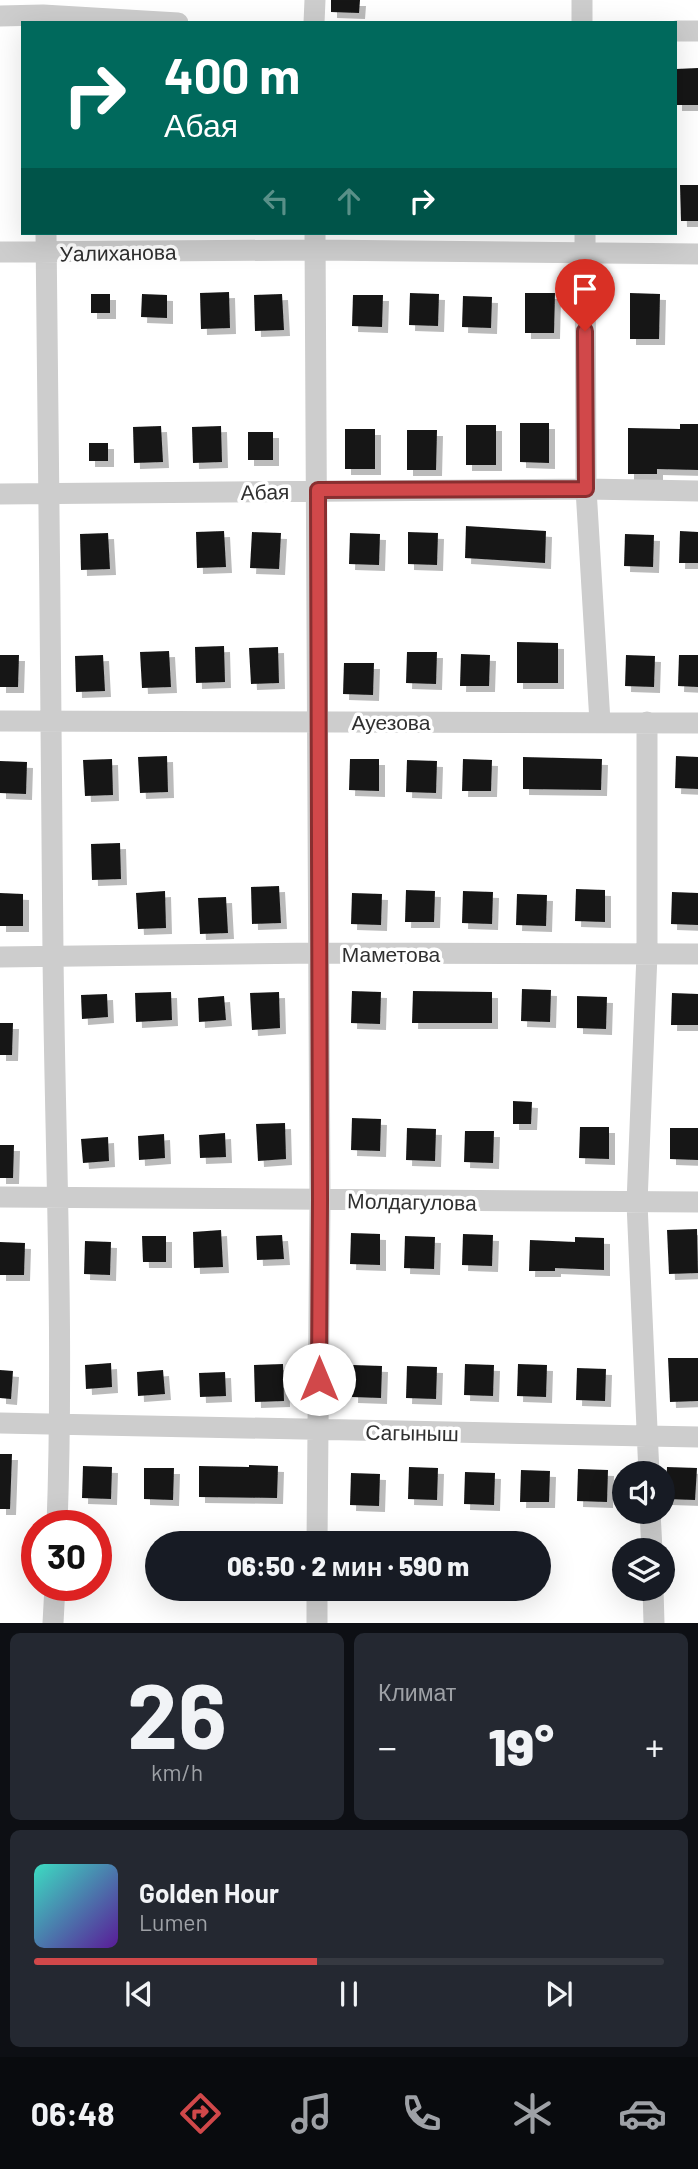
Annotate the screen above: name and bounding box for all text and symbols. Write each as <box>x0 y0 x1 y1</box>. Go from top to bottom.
text: 400 m <box>164 45 300 104</box>
icon: right <box>49 49 140 140</box>
text: Абая <box>164 105 238 143</box>
icon: left <box>257 182 295 220</box>
icon: ahead <box>330 182 368 220</box>
icon: right <box>403 182 441 220</box>
street label: Уалиханова <box>59 238 177 266</box>
pin <box>555 259 615 331</box>
icon: arrive <box>566 270 604 308</box>
street label: Абая <box>240 478 290 504</box>
street label: Ауезова <box>352 709 431 734</box>
street label: Маметова <box>342 941 441 966</box>
street label: Молдагулова <box>347 1187 477 1215</box>
position arrow <box>282 1342 356 1416</box>
street label: Сагыныш <box>365 1419 459 1445</box>
map controls <box>612 1461 675 1601</box>
button: sound <box>612 1461 675 1524</box>
speed limit sign: 30 <box>21 1510 112 1601</box>
button: layers <box>612 1538 675 1601</box>
text: 06:50 · 2 мин · 590 m <box>227 1550 469 1581</box>
text: 26 <box>127 1658 227 1767</box>
text: Климат <box>378 1678 456 1706</box>
text: 19° <box>488 1714 554 1776</box>
text: − <box>378 1723 397 1769</box>
text: + <box>645 1723 664 1769</box>
text: km/h <box>151 1758 203 1786</box>
text: Golden Hour <box>139 1877 279 1908</box>
text: Lumen <box>139 1908 208 1936</box>
icon: previous <box>120 1975 158 2013</box>
icon: pause <box>330 1975 368 2013</box>
icon: next <box>540 1975 578 2013</box>
icon: directions <box>176 2089 225 2138</box>
icon: music <box>287 2089 336 2138</box>
icon: phone <box>397 2089 446 2138</box>
icon: climate <box>508 2089 557 2138</box>
icon: car <box>618 2089 667 2138</box>
text: 06:48 <box>31 2094 115 2132</box>

